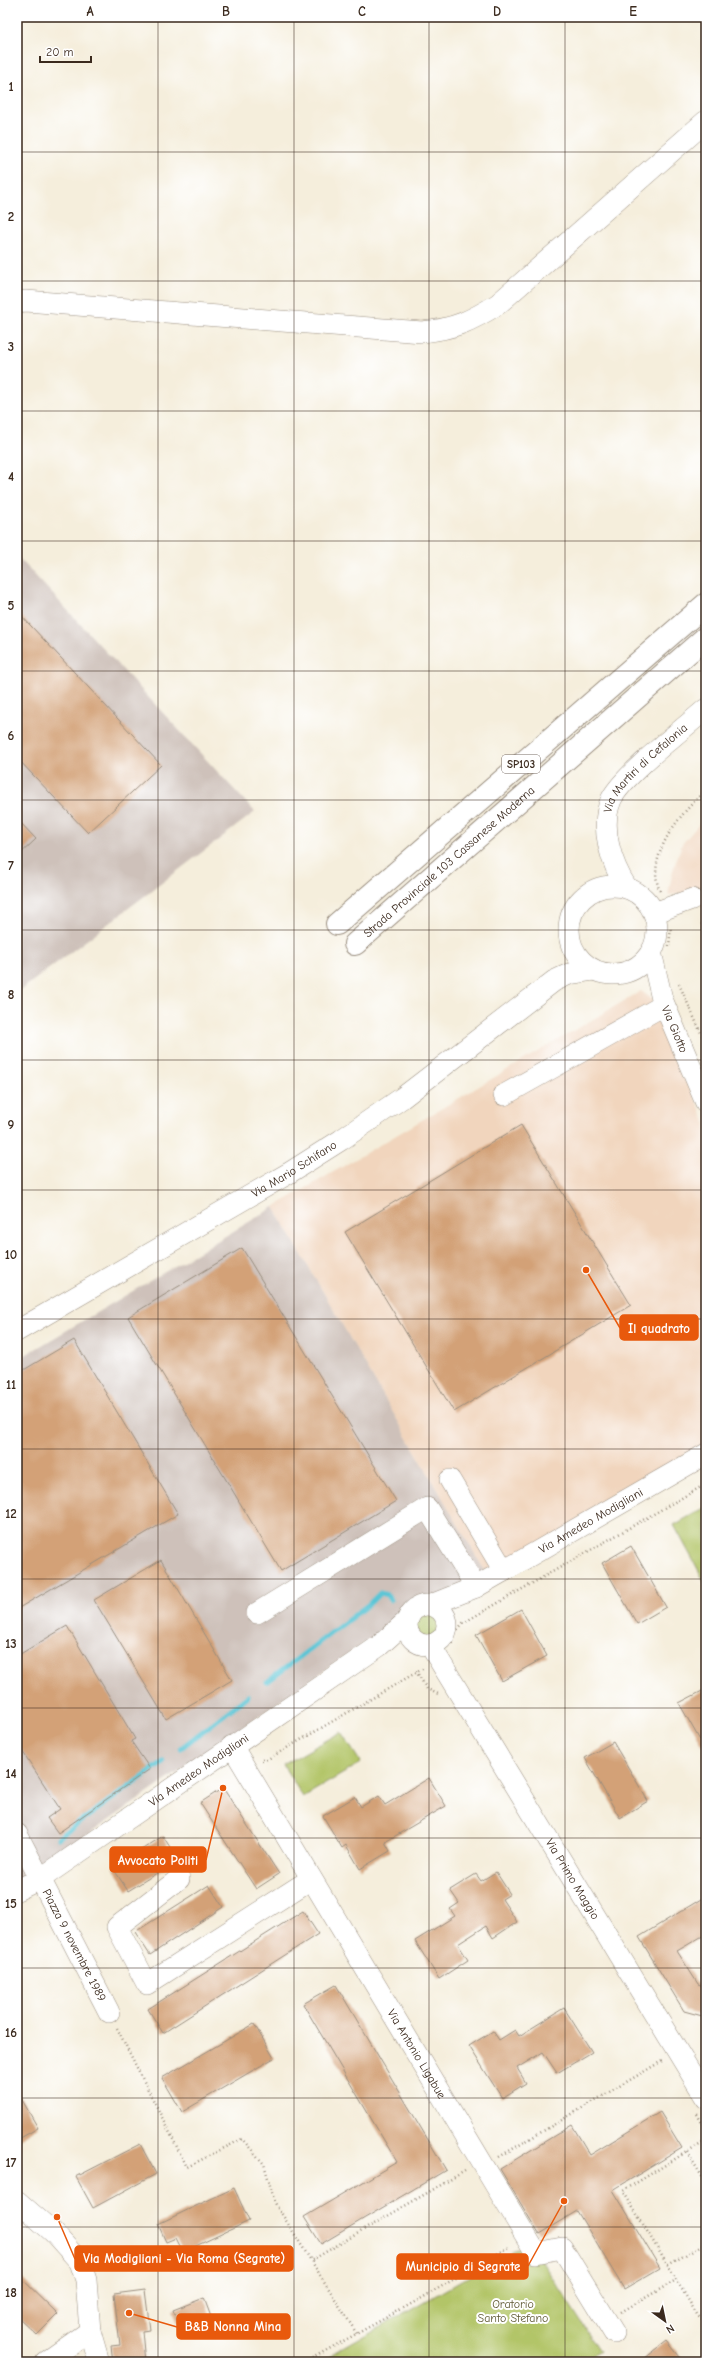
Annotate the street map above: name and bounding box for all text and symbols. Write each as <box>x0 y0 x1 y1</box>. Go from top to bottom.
text: A <box>86 4 94 19</box>
text: B <box>222 4 230 19</box>
text: C <box>358 4 366 19</box>
text: D <box>493 4 501 19</box>
text: E <box>629 4 637 19</box>
scale bar <box>40 38 91 64</box>
text: 20 m <box>46 45 74 59</box>
text: 1 <box>8 79 14 94</box>
text: 2 <box>8 209 14 224</box>
text: 3 <box>8 339 14 354</box>
text: 4 <box>8 469 14 484</box>
text: 5 <box>8 598 15 613</box>
street label: Via Martiri di Cefalonia <box>600 721 690 814</box>
text: 6 <box>8 728 15 743</box>
road number: SP103 <box>502 755 540 773</box>
street label: Strada Provinciale 103 Cassanese Moderna <box>361 783 538 940</box>
text: 7 <box>8 858 14 873</box>
text: 8 <box>8 987 14 1002</box>
street label: Via Giotto <box>659 1003 691 1055</box>
text: 9 <box>8 1117 15 1132</box>
street label: Via Mario Schifano <box>249 1138 339 1200</box>
text: 10 <box>5 1247 17 1262</box>
callout: Il quadrato <box>620 1315 698 1340</box>
text: Il quadrato <box>628 1321 690 1336</box>
text: 11 <box>6 1377 16 1392</box>
street label: Via Amedeo Modigliani <box>536 1485 645 1556</box>
text: 12 <box>5 1506 17 1521</box>
text: 13 <box>5 1636 17 1651</box>
street label: Via Amedeo Modigliani <box>146 1731 251 1809</box>
text: 14 <box>5 1766 17 1781</box>
street label: Via Primo Maggio <box>543 1836 602 1922</box>
callout: Avvocato Politi <box>110 1847 206 1872</box>
text: Avvocato Politi <box>118 1853 198 1868</box>
street label: Piazza 9 novembre 1989 <box>40 1886 109 2004</box>
text: 15 <box>5 1896 17 1911</box>
street label: Via Antonio Ligabue <box>384 2007 449 2101</box>
text: 16 <box>5 2025 17 2040</box>
text: 17 <box>6 2155 17 2170</box>
callout: Via Modigliani - Via Roma (Segrate) <box>75 2246 293 2271</box>
text: Via Modigliani - Via Roma (Segrate) <box>83 2251 285 2266</box>
callout: Municipio di Segrate <box>397 2254 528 2279</box>
text: Municipio di Segrate <box>406 2259 521 2274</box>
text: 18 <box>5 2285 17 2300</box>
park label: Oratorio Santo Stefano <box>478 2297 548 2325</box>
north arrow <box>645 2301 685 2341</box>
callout: B&B Nonna Mina <box>177 2314 290 2339</box>
text: B&B Nonna Mina <box>185 2319 281 2334</box>
text: N <box>664 2322 677 2336</box>

